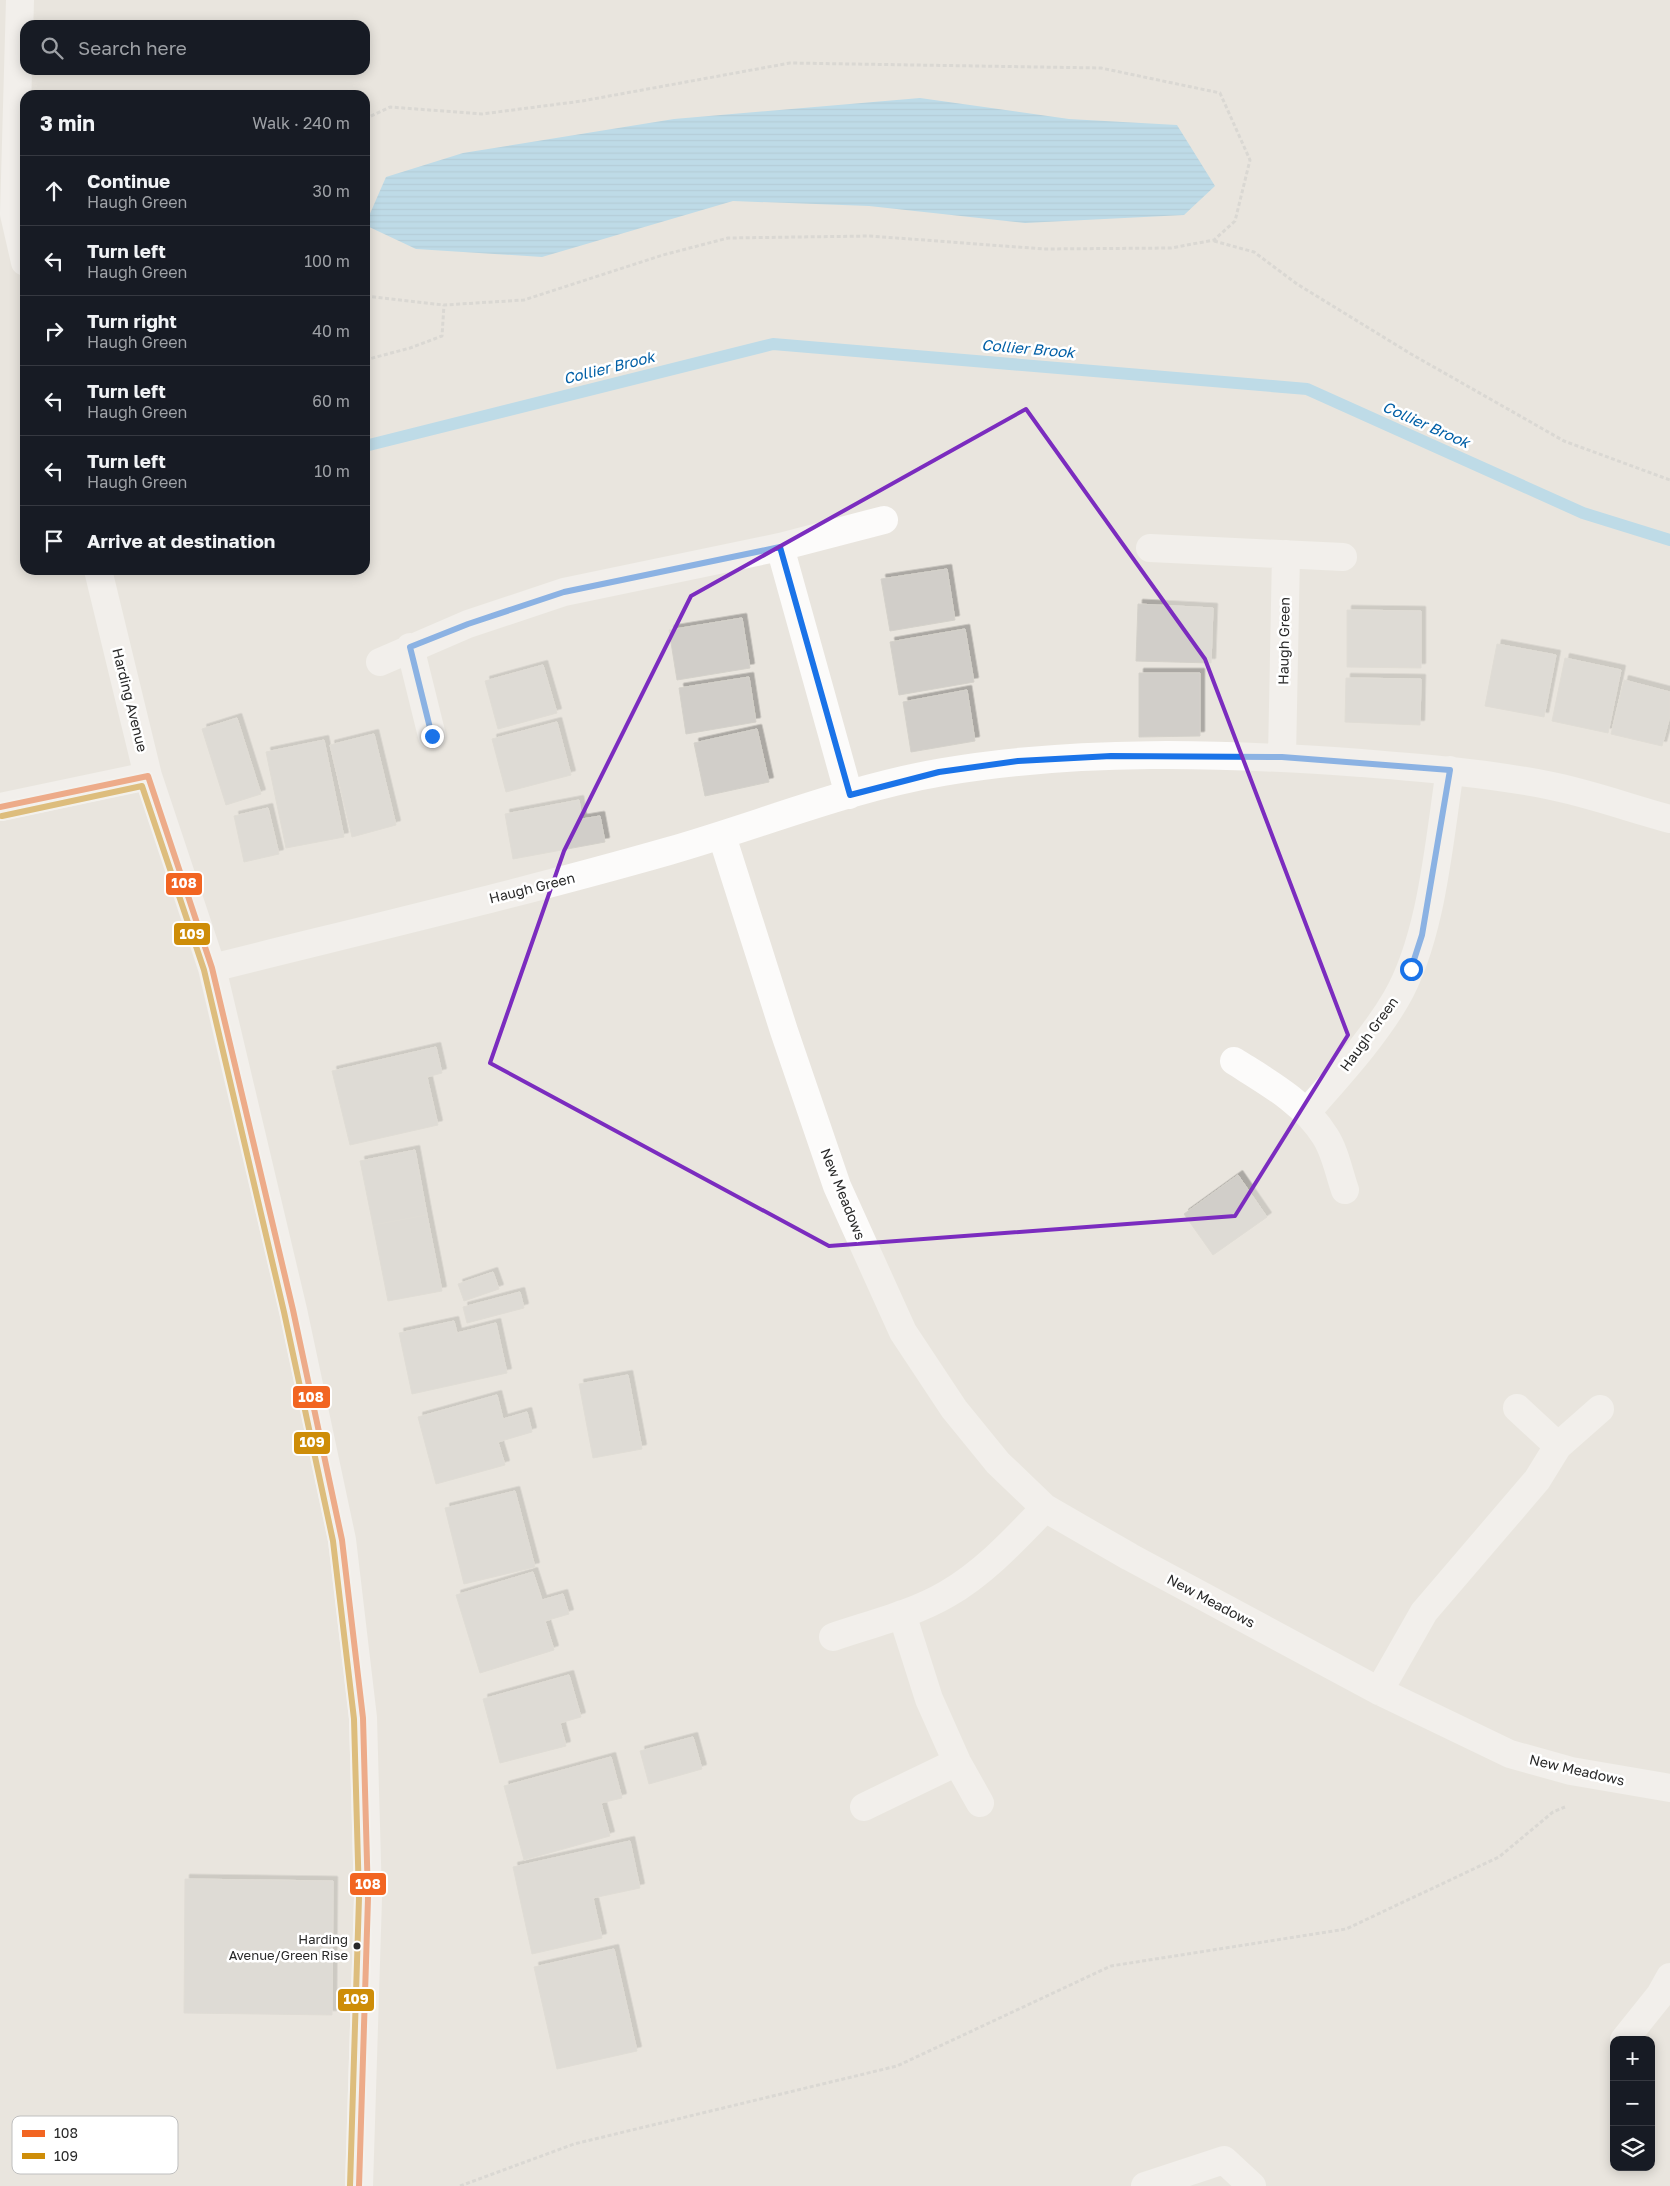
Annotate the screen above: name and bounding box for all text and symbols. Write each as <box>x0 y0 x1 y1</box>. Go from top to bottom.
search box <box>20 20 370 75</box>
icon: search <box>38 34 66 62</box>
text: Search here <box>78 36 187 59</box>
text: 3 min <box>40 110 95 136</box>
text: Walk · 240 m <box>252 113 350 133</box>
text: Continue <box>87 169 170 192</box>
icon: ahead <box>40 177 68 205</box>
text: 30 m <box>313 181 350 201</box>
text: Haugh Green <box>87 192 187 212</box>
text: Turn left <box>87 239 166 262</box>
icon: left <box>40 247 68 275</box>
text: 100 m <box>304 251 350 271</box>
text: Haugh Green <box>87 262 187 282</box>
text: Turn right <box>87 309 177 332</box>
icon: right <box>40 317 68 345</box>
text: 40 m <box>312 321 350 341</box>
text: Haugh Green <box>87 332 187 352</box>
water label: Collier Brook <box>981 335 1077 361</box>
water label: Collier Brook <box>561 347 658 387</box>
text: Turn left <box>87 379 166 402</box>
icon: left <box>40 387 68 415</box>
text: 60 m <box>312 391 350 411</box>
water label: Collier Brook <box>1380 397 1474 452</box>
text: Haugh Green <box>87 402 187 422</box>
text: Turn left <box>87 449 166 472</box>
icon: left <box>40 457 68 485</box>
text: 10 m <box>314 461 350 481</box>
text: Haugh Green <box>87 472 187 492</box>
icon: arrive <box>40 527 68 555</box>
text: Arrive at destination <box>87 529 275 552</box>
street label: Haugh Green <box>1274 597 1293 685</box>
street label: Harding Avenue <box>109 646 152 754</box>
route end <box>421 725 444 748</box>
street label: Haugh Green <box>487 869 577 906</box>
line badge: 108 <box>165 872 203 896</box>
text: 108 <box>171 874 197 891</box>
line badge: 109 <box>173 922 211 946</box>
text: 109 <box>179 925 205 942</box>
route start <box>1400 958 1423 981</box>
street label: Haugh Green <box>1336 993 1401 1074</box>
street label: New Meadows <box>817 1146 870 1242</box>
line badge: 108 <box>292 1385 331 1409</box>
text: 108 <box>298 1388 324 1405</box>
line badge: 109 <box>293 1431 331 1455</box>
text: 109 <box>299 1433 325 1450</box>
street label: New Meadows <box>1164 1570 1258 1631</box>
street label: New Meadows <box>1528 1750 1626 1789</box>
line badge: 108 <box>349 1872 387 1896</box>
text: 108 <box>355 1875 381 1892</box>
place label: Harding Avenue/Green Rise <box>229 1931 348 1963</box>
marker: Harding Avenue/Green Rise <box>352 1941 362 1951</box>
line badge: 109 <box>337 1988 375 2012</box>
text: 109 <box>343 1990 369 2007</box>
map controls <box>1610 2036 1655 2171</box>
button: + <box>1610 2036 1655 2081</box>
button: − <box>1610 2081 1655 2126</box>
legend <box>12 2116 178 2174</box>
text: 108 <box>54 2124 78 2141</box>
button: layers <box>1610 2126 1655 2171</box>
text: 109 <box>54 2147 78 2164</box>

